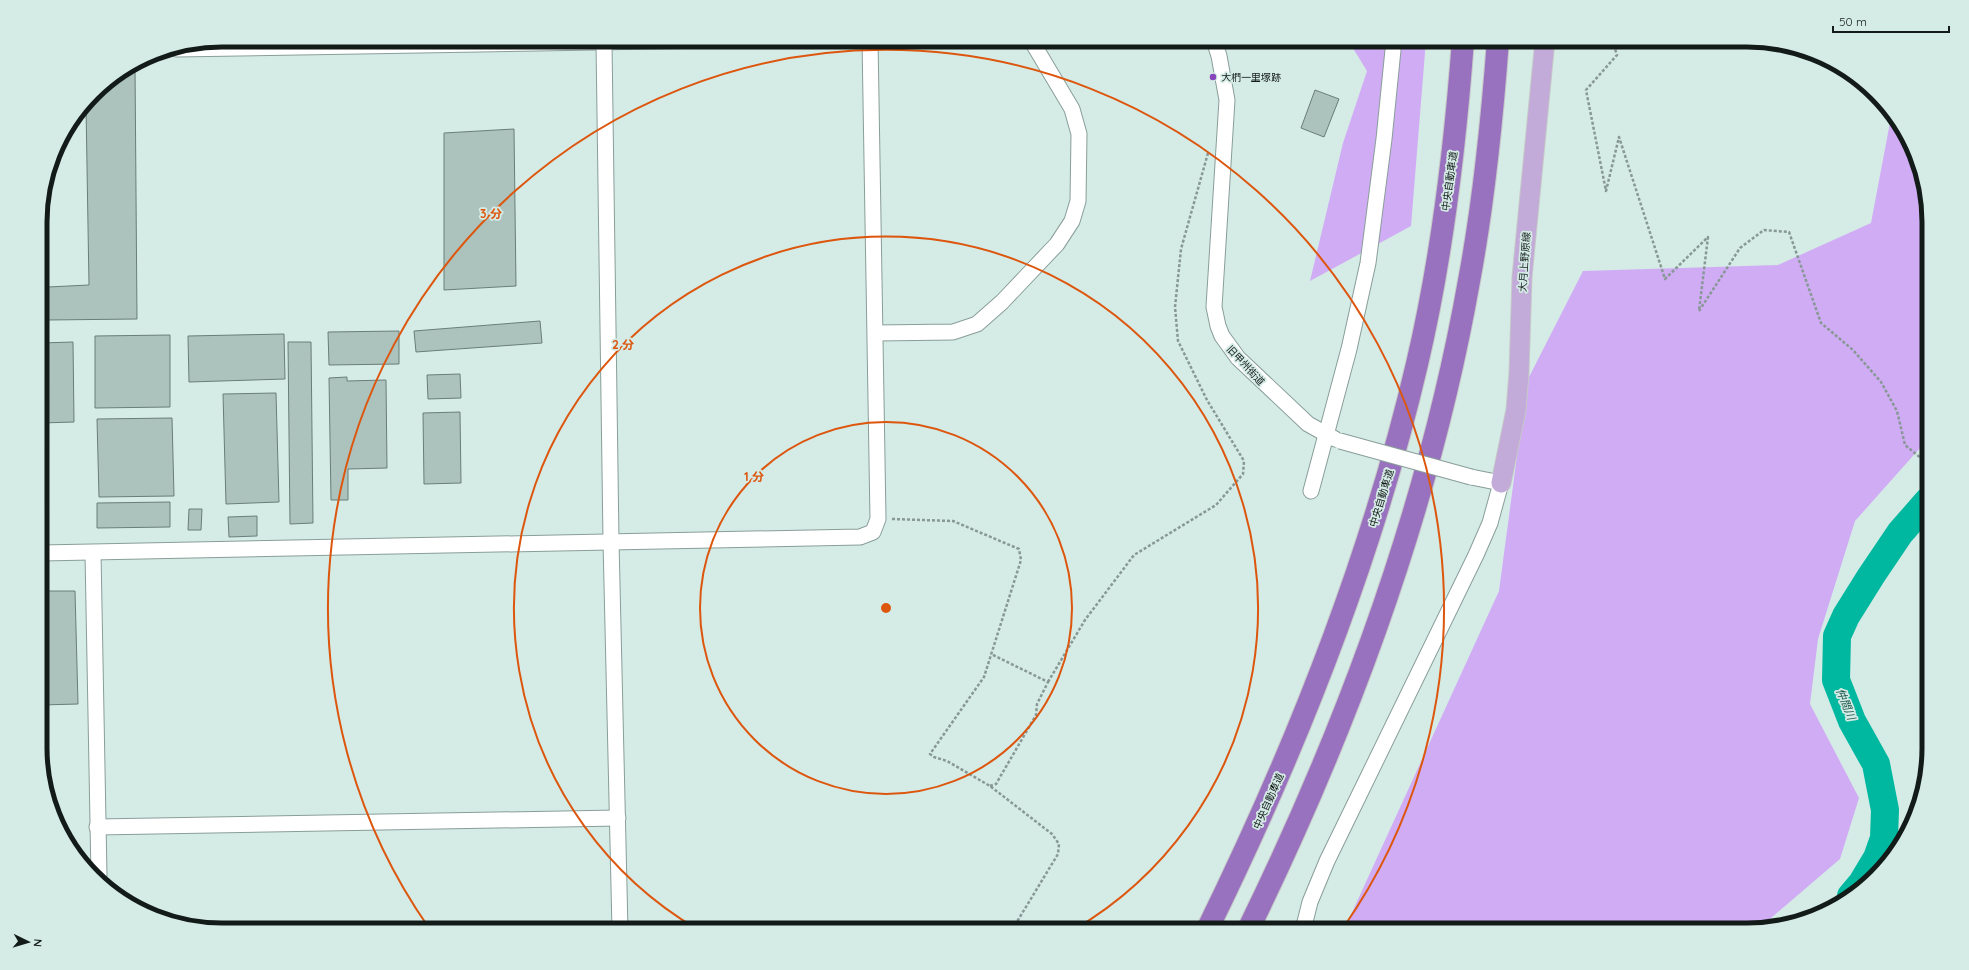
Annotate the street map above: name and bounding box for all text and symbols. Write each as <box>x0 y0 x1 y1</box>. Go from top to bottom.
scale bar <box>1833 8 1949 34</box>
text: 50 m <box>1839 14 1867 29</box>
place label: 大椚一里塚跡 <box>1221 71 1281 84</box>
marker: 大椚一里塚跡 <box>1208 72 1218 82</box>
street label: 中央自動車道 <box>1439 150 1460 212</box>
text: 3 分 <box>480 206 502 221</box>
street label: 大月上野原線 <box>1516 232 1533 292</box>
text: 2 分 <box>612 337 634 352</box>
street label: 旧甲州街道 <box>1224 343 1267 388</box>
street label: 中央自動車道 <box>1366 468 1396 529</box>
text: 1 分 <box>744 469 764 484</box>
centre of rings <box>879 601 893 615</box>
water label: 仲間川 <box>1833 686 1859 723</box>
street label: 中央自動車道 <box>1250 771 1287 831</box>
north arrow <box>8 922 48 962</box>
text: N <box>31 938 45 948</box>

